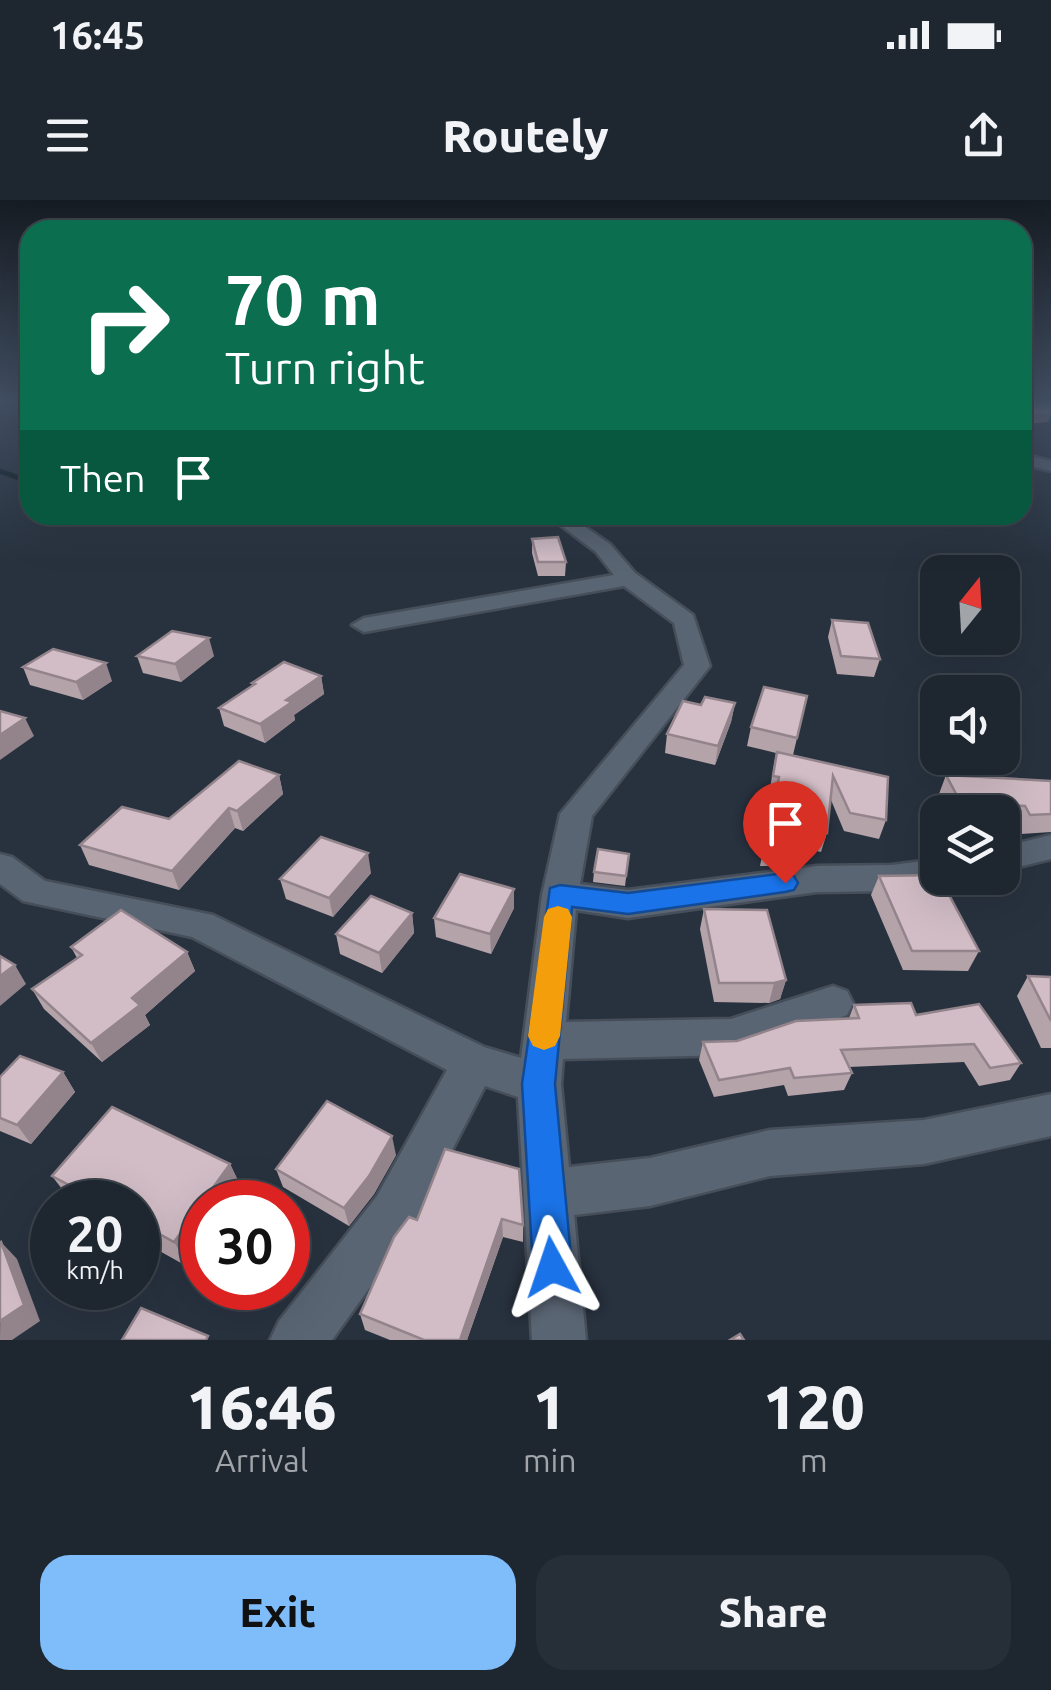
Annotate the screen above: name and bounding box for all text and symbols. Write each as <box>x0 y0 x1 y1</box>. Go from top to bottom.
text: 16:45 <box>50 14 145 56</box>
icon: menu <box>40 108 95 163</box>
icon: share <box>956 108 1011 163</box>
text: Routely <box>442 110 609 161</box>
icon: right <box>60 260 190 390</box>
text: 70 m <box>225 260 381 338</box>
text: Turn right <box>225 342 425 393</box>
icon: arrive <box>166 450 221 505</box>
text: Then <box>60 457 146 499</box>
north arrow <box>920 555 1020 655</box>
map controls <box>920 555 1020 895</box>
button: sound <box>920 675 1020 775</box>
pin <box>743 781 828 884</box>
button: layers <box>920 795 1020 895</box>
icon: arrive <box>758 796 813 851</box>
speed limit sign: 30 <box>180 1180 310 1310</box>
text: 20 <box>67 1205 123 1261</box>
position arrow <box>500 1215 604 1319</box>
text: km/h <box>66 1256 124 1284</box>
text: 16:46 <box>186 1373 337 1440</box>
text: 1 <box>533 1373 567 1440</box>
text: 120 <box>763 1373 865 1440</box>
text: Arrival <box>215 1442 308 1478</box>
text: min <box>523 1442 577 1478</box>
text: m <box>800 1442 828 1478</box>
button: Exit <box>40 1555 516 1670</box>
button: Share <box>536 1555 1011 1670</box>

